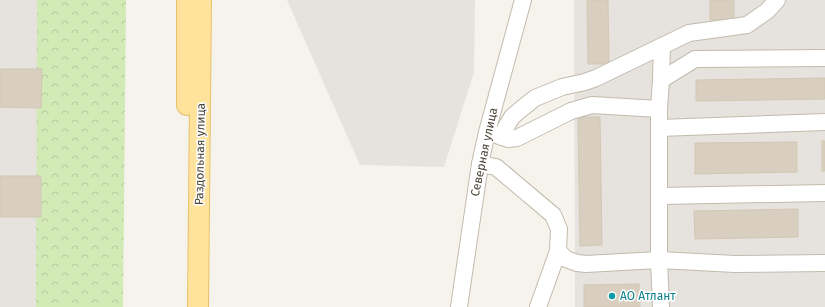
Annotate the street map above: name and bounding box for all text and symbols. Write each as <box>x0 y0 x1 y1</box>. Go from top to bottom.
street label: Раздольная улица <box>192 103 208 205</box>
street label: Северная улица <box>468 106 500 198</box>
place label: АО Атлант <box>620 289 676 303</box>
marker: АО Атлант <box>607 291 617 301</box>

